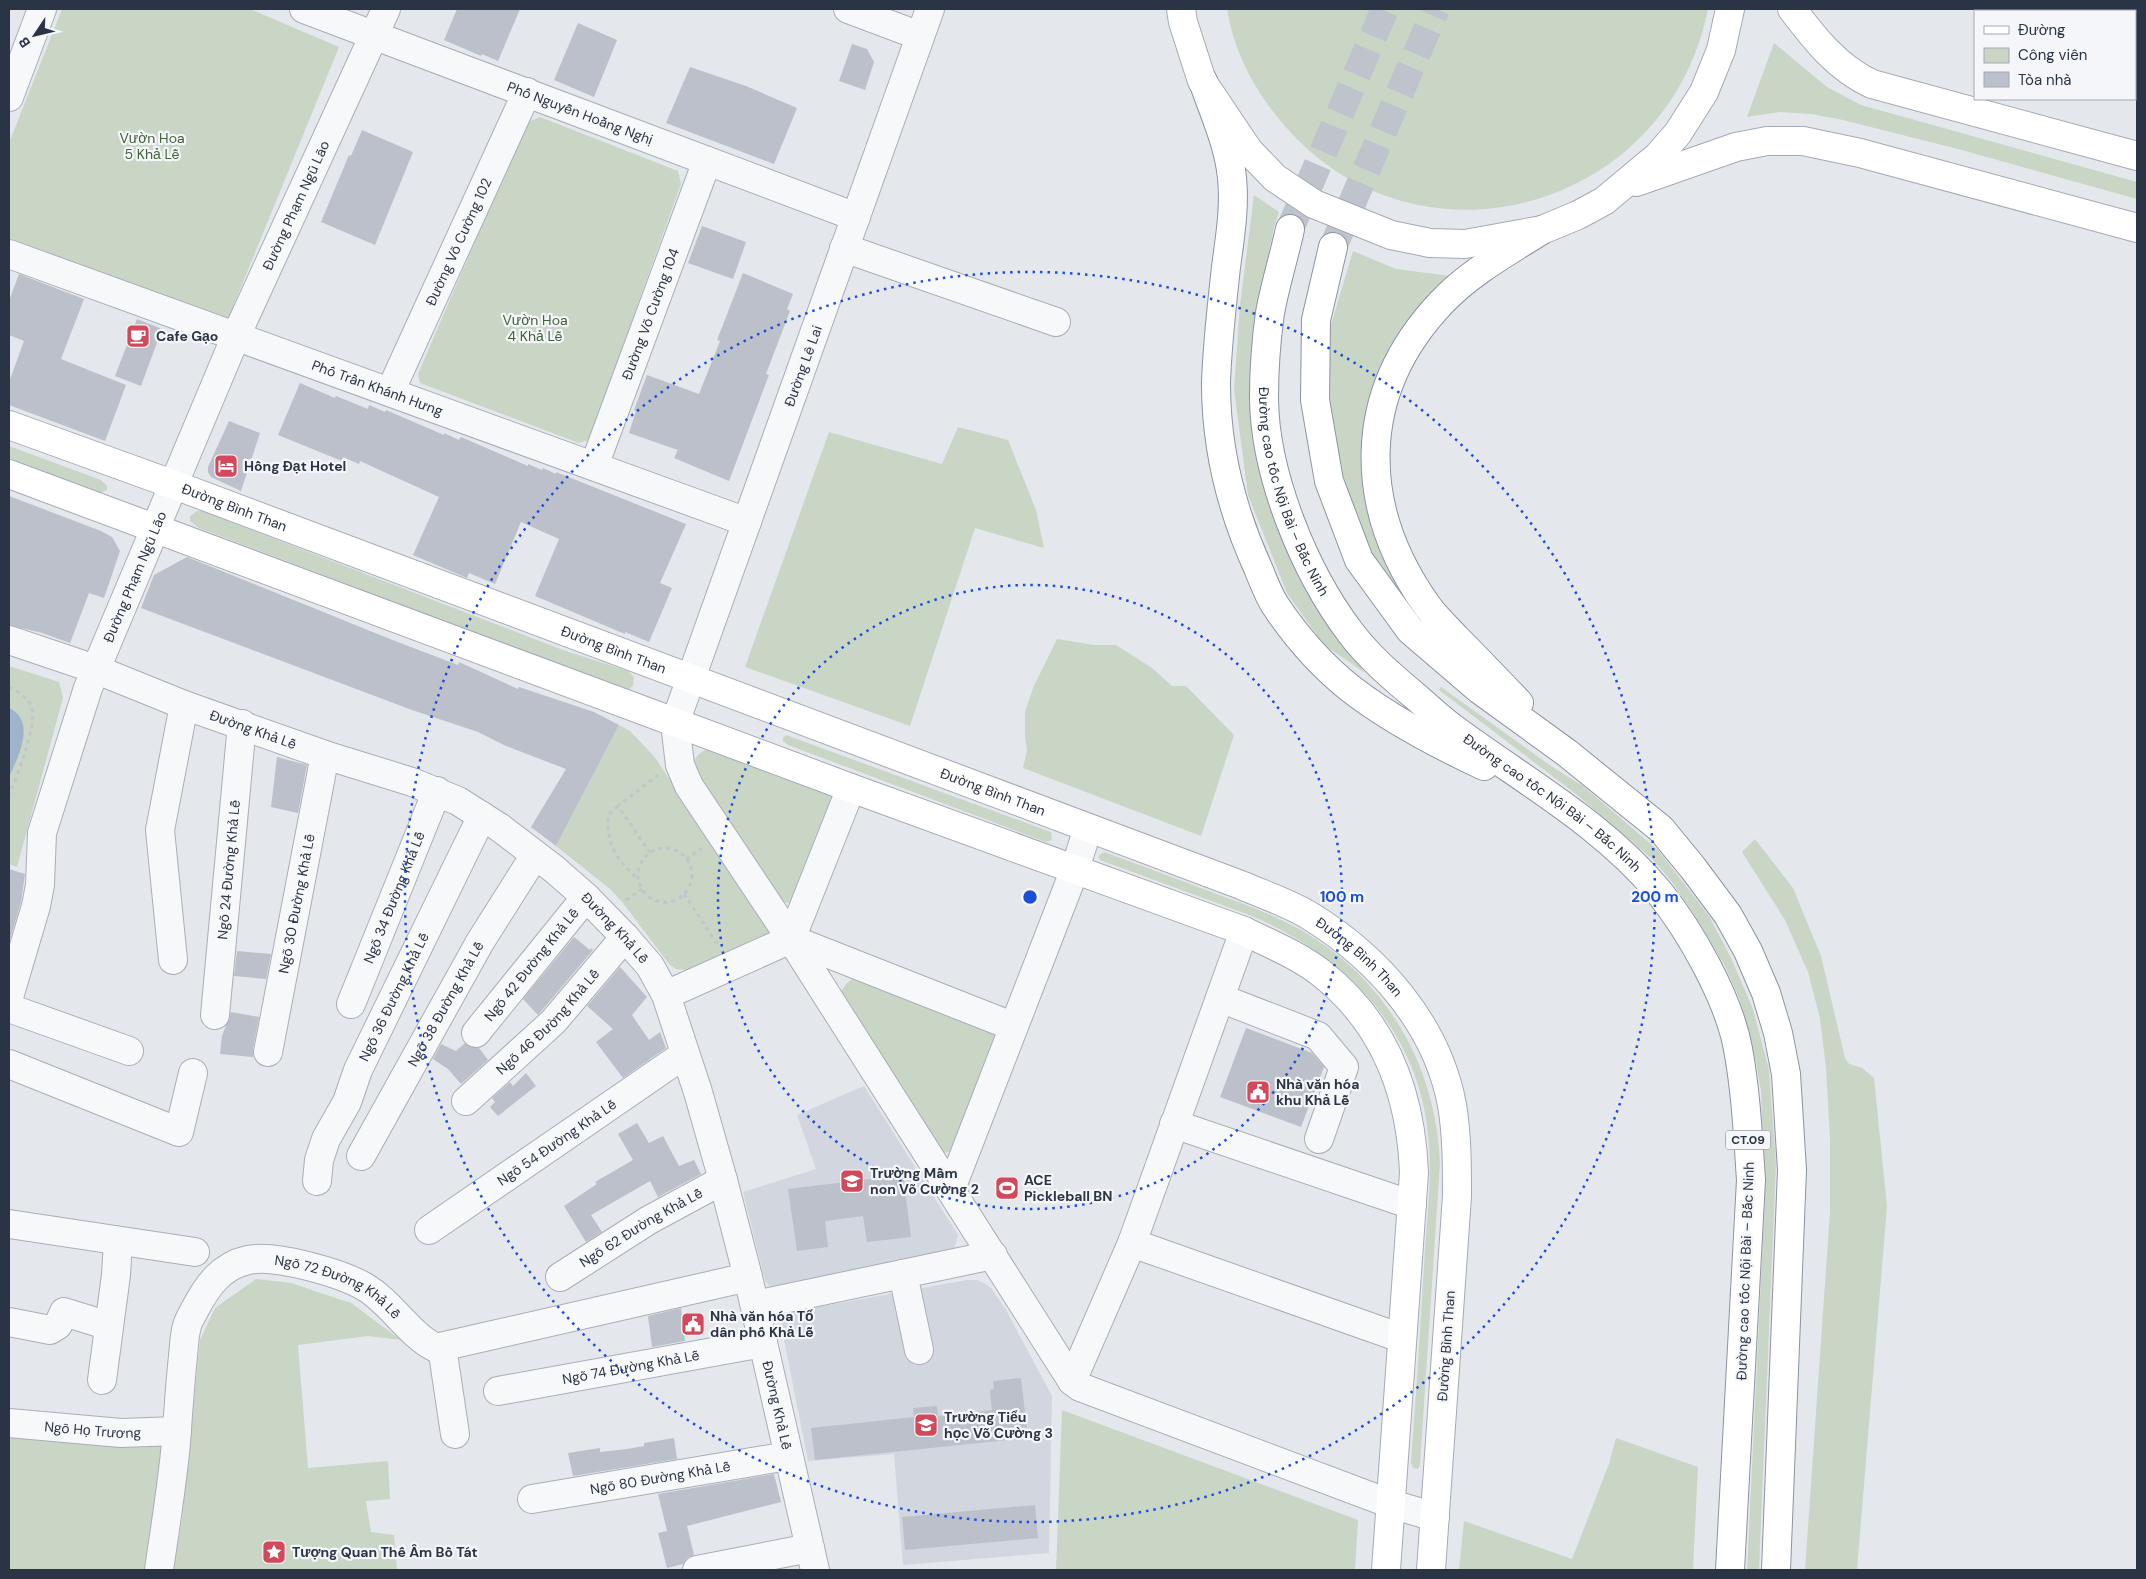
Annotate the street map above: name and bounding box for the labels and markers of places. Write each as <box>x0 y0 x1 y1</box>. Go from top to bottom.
cafe icon: Cafe Gạo <box>125 323 151 349</box>
place label: Cafe Gạo <box>156 327 218 345</box>
hotel icon: Hồng Đạt Hotel <box>213 453 239 479</box>
place label: Hồng Đạt Hotel <box>244 457 346 475</box>
centre of rings <box>1021 888 1039 906</box>
place label: Nhà văn hóa khu Khả Lễ <box>1276 1075 1359 1109</box>
public building icon: Nhà văn hóa khu Khả Lễ <box>1245 1079 1271 1105</box>
place label: Trường Mầm non Võ Cường 2 <box>870 1164 979 1198</box>
school or university icon: Trường Mầm non Võ Cường 2 <box>839 1168 865 1194</box>
place label: ACE Pickleball BN <box>1024 1171 1112 1205</box>
sports icon: ACE Pickleball BN <box>994 1175 1020 1201</box>
place label: Nhà văn hóa Tổ dân phố Khả Lễ <box>710 1307 814 1341</box>
public building icon: Nhà văn hóa Tổ dân phố Khả Lễ <box>680 1311 706 1337</box>
place label: Trường Tiểu học Võ Cường 3 <box>944 1408 1053 1442</box>
school or university icon: Trường Tiểu học Võ Cường 3 <box>913 1412 939 1438</box>
place icon: Tượng Quan Thế Âm Bồ Tát <box>261 1539 287 1565</box>
place label: Tượng Quan Thế Âm Bồ Tát <box>292 1543 478 1561</box>

